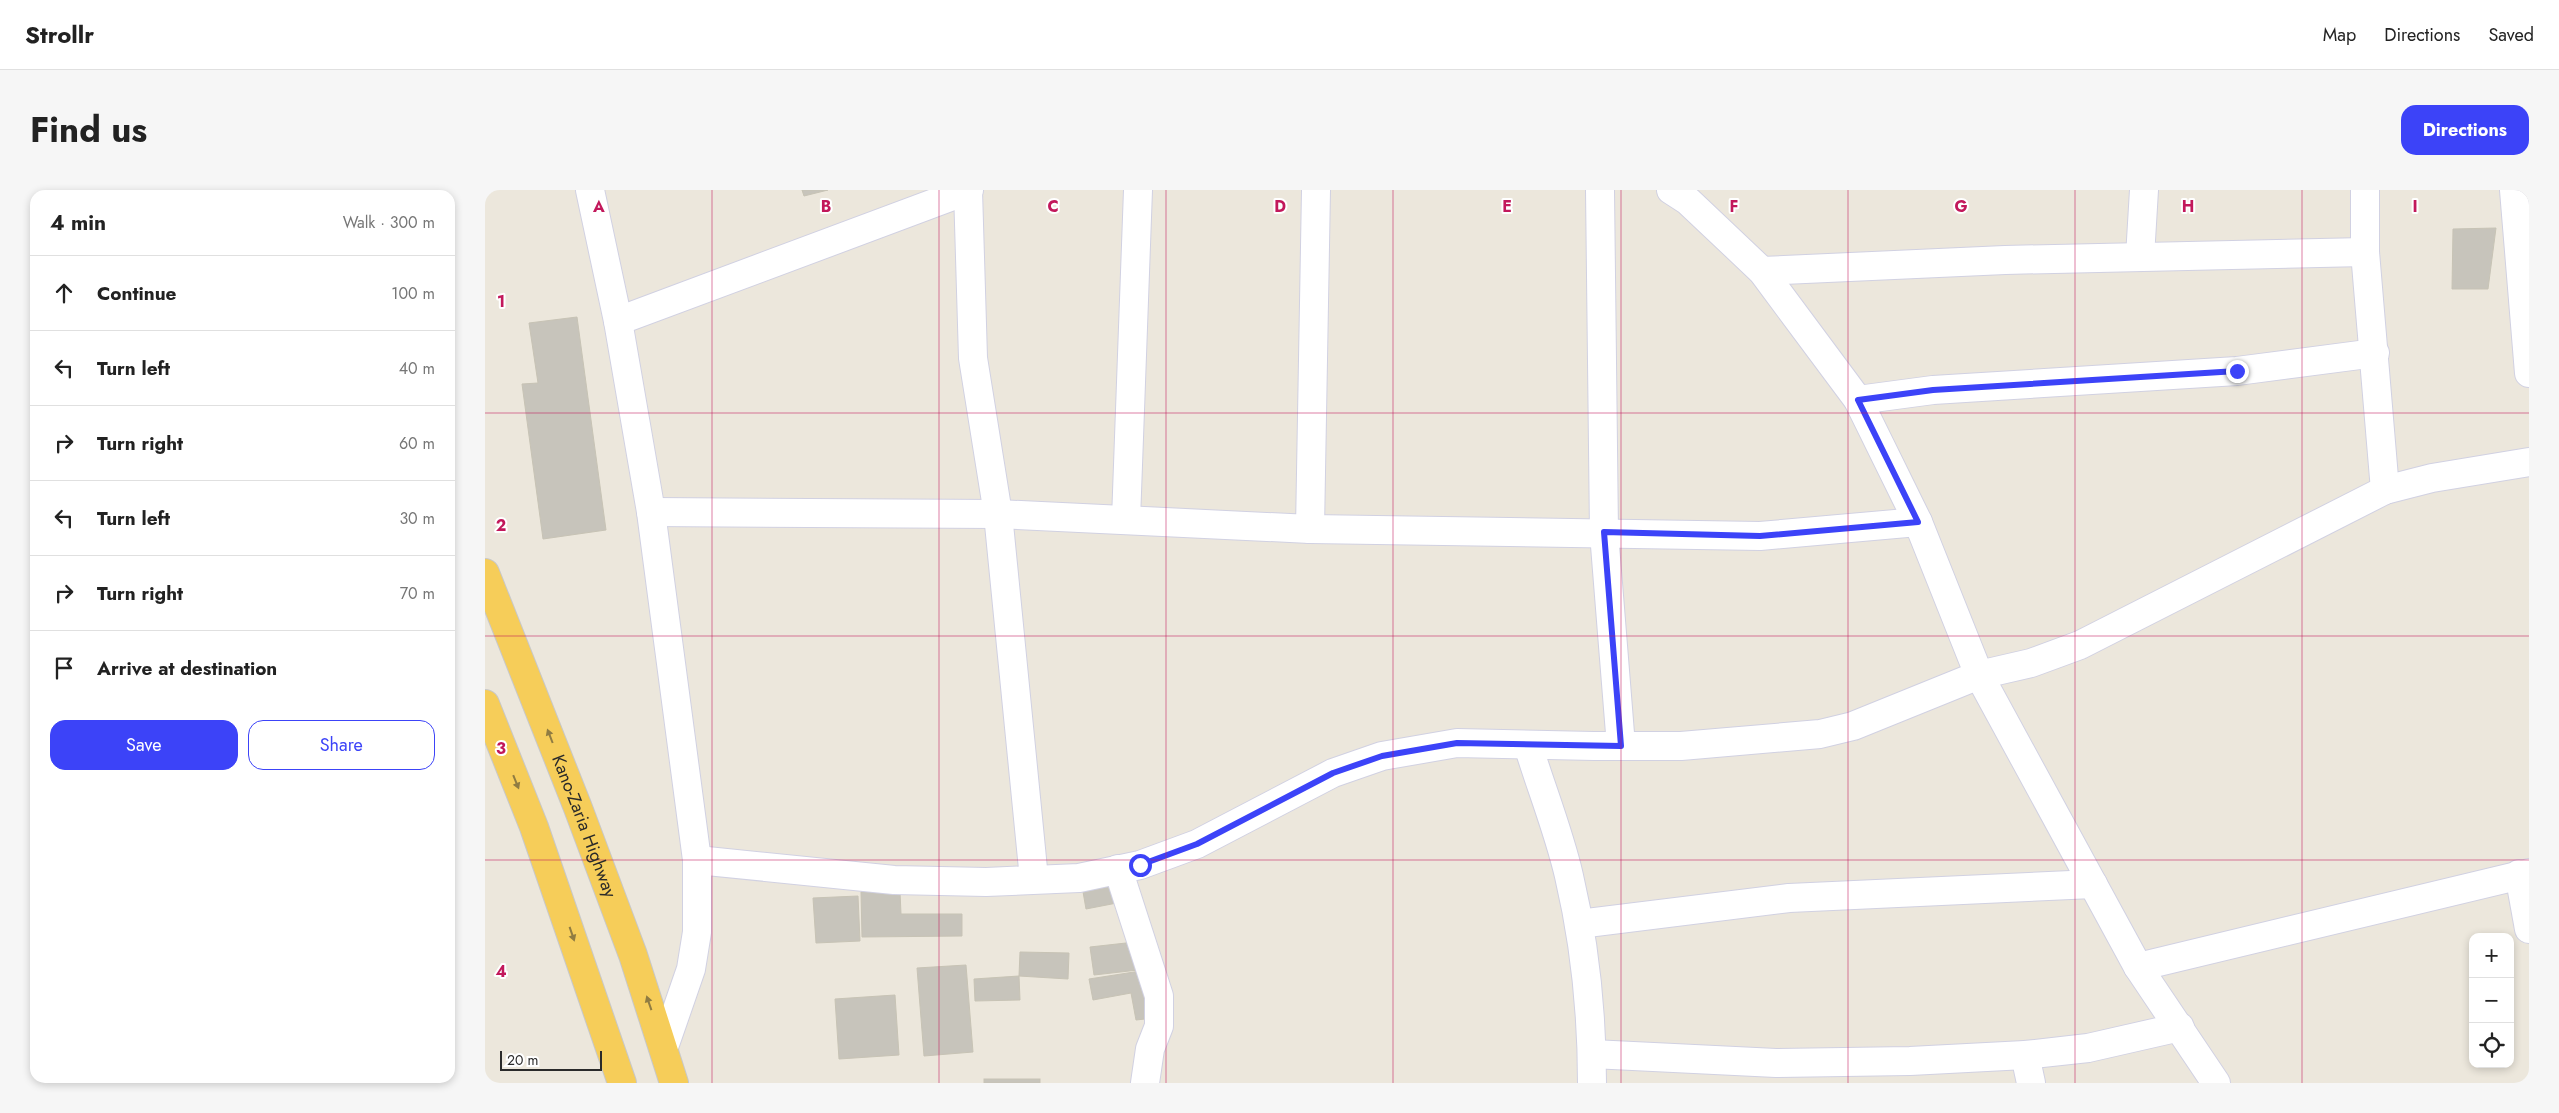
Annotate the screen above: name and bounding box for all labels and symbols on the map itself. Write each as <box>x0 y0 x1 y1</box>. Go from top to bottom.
text: A <box>592 195 605 218</box>
text: B <box>821 195 831 218</box>
text: C <box>1047 195 1059 218</box>
text: D <box>1274 195 1286 218</box>
text: E <box>1502 195 1512 218</box>
text: F <box>1730 195 1738 218</box>
text: G <box>1954 195 1968 218</box>
text: H <box>2182 195 2194 218</box>
text: I <box>2412 195 2418 218</box>
text: 1 <box>497 290 505 313</box>
route end <box>2226 360 2249 383</box>
text: 2 <box>496 514 506 537</box>
one-way arrow <box>546 728 554 743</box>
text: 3 <box>496 737 506 760</box>
street label: Kano-Zaria Highway <box>545 751 623 902</box>
one-way arrow <box>512 775 520 790</box>
route start <box>1129 854 1152 877</box>
one-way arrow <box>569 927 576 942</box>
text: 4 <box>495 960 507 983</box>
one-way arrow <box>645 996 652 1011</box>
scale bar <box>500 1048 603 1071</box>

